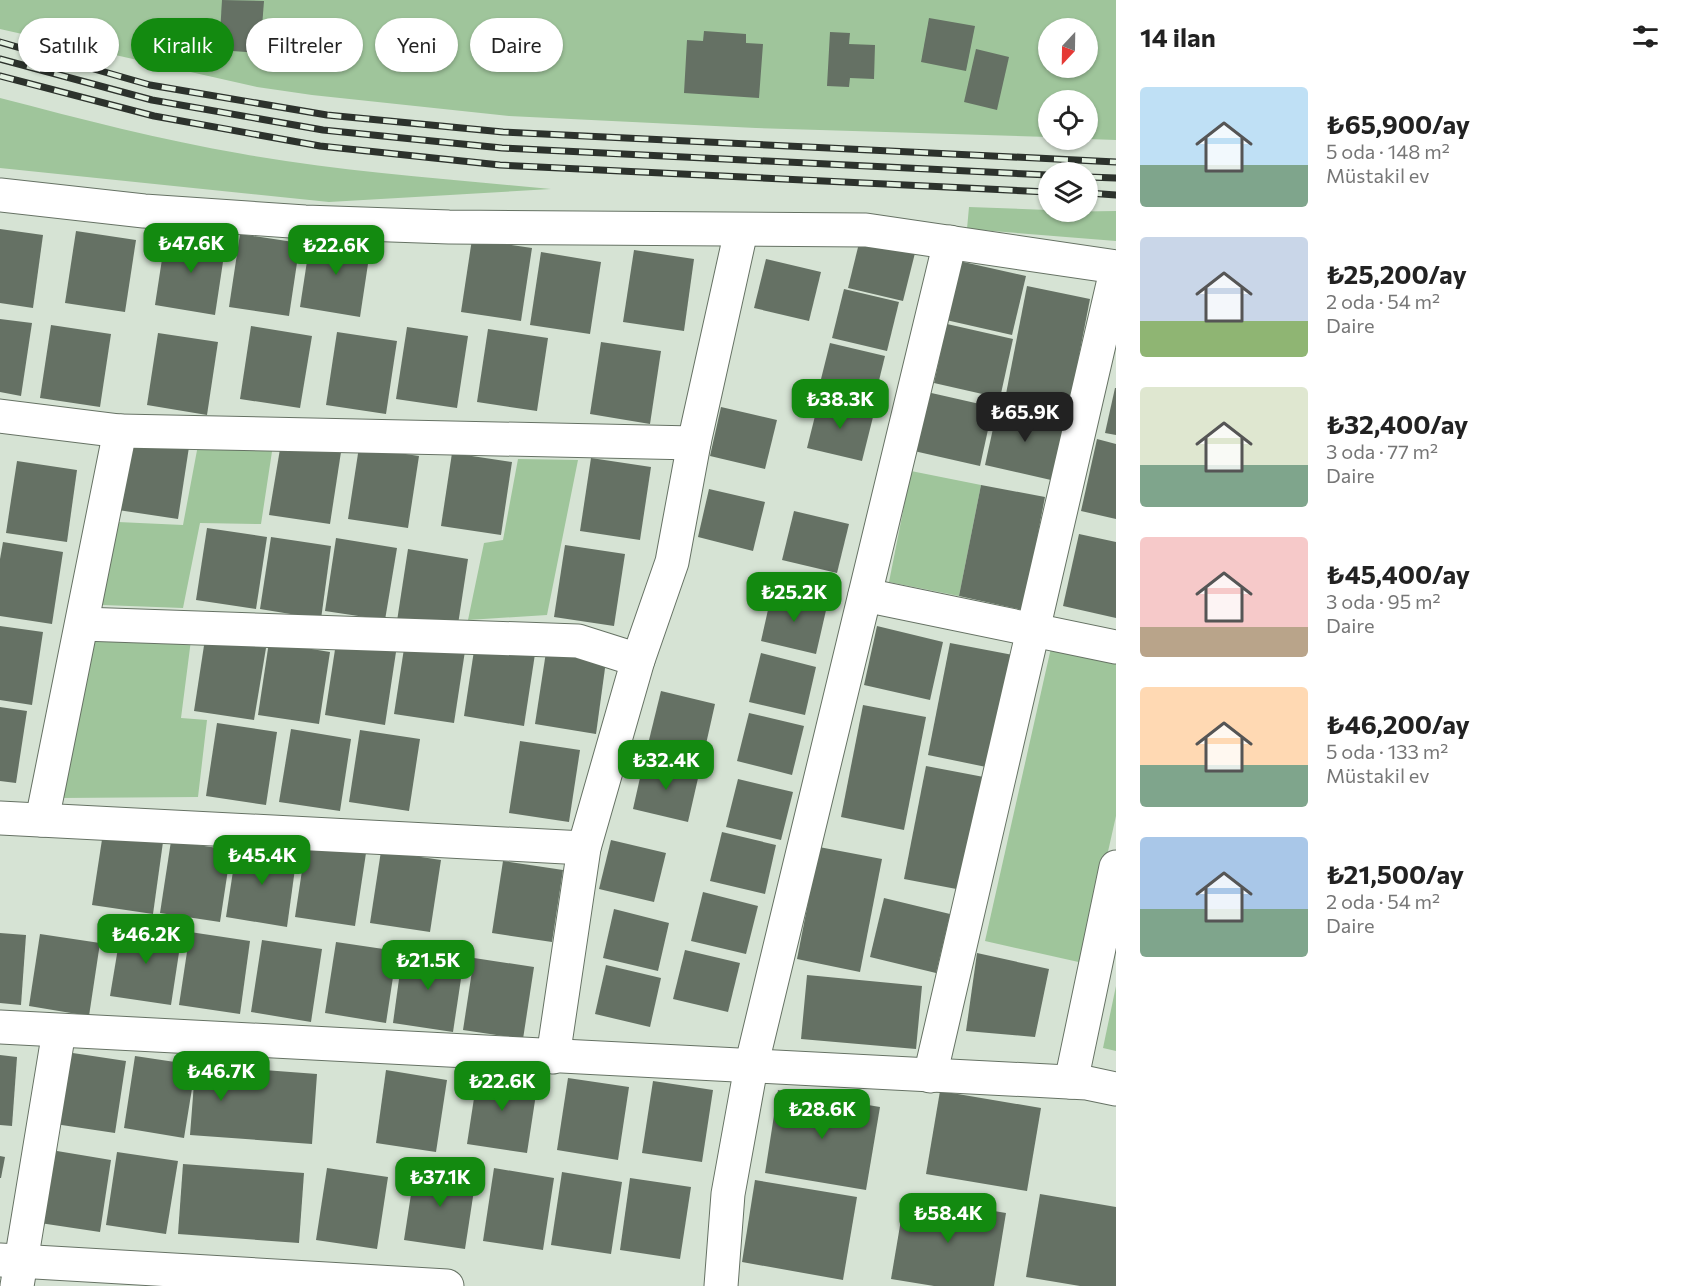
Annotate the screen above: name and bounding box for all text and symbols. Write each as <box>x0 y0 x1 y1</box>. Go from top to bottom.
chip: Satılık <box>18 18 119 72</box>
chip: Kiralık <box>131 18 234 72</box>
chip: Filtreler <box>246 18 363 72</box>
chip: Yeni <box>375 18 458 72</box>
chip: Daire <box>470 18 563 72</box>
north arrow <box>1038 18 1098 78</box>
map controls <box>1038 18 1098 222</box>
icon: filters <box>1629 20 1662 53</box>
text: 14 ilan <box>1140 21 1216 52</box>
button: locate <box>1038 90 1098 150</box>
text: ₺65,900/ay <box>1326 108 1470 139</box>
icon: home <box>1188 111 1260 183</box>
text: 5 oda · 148 m² <box>1326 139 1450 163</box>
button: layers <box>1038 162 1098 222</box>
text: Müstakil ev <box>1326 163 1429 187</box>
pin: ₺47.6K <box>142 223 240 274</box>
pin: ₺22.6K <box>287 225 385 276</box>
text: ₺47.6K <box>158 230 225 254</box>
text: ₺22.6K <box>302 232 370 256</box>
text: ₺25,200/ay <box>1326 258 1467 289</box>
icon: home <box>1188 261 1260 333</box>
text: 2 oda · 54 m² <box>1326 289 1440 313</box>
text: Daire <box>1326 313 1375 337</box>
pin: ₺38.3K <box>791 379 889 430</box>
text: ₺38.3K <box>806 386 874 410</box>
pin: ₺65.9K <box>976 392 1074 443</box>
text: ₺65.9K <box>990 399 1060 423</box>
text: ₺32,400/ay <box>1326 408 1468 439</box>
icon: home <box>1188 411 1260 483</box>
text: 3 oda · 77 m² <box>1326 439 1438 463</box>
text: Daire <box>1326 463 1375 487</box>
text: ₺45,400/ay <box>1326 558 1470 589</box>
icon: home <box>1188 561 1260 633</box>
pin: ₺25.2K <box>745 572 843 623</box>
text: ₺25.2K <box>761 579 827 603</box>
text: 3 oda · 95 m² <box>1326 589 1441 613</box>
text: Daire <box>1326 613 1375 637</box>
text: ₺46,200/ay <box>1326 708 1470 739</box>
icon: home <box>1188 711 1260 783</box>
text: 5 oda · 133 m² <box>1326 739 1448 763</box>
pin: ₺32.4K <box>617 740 715 791</box>
text: ₺32.4K <box>632 747 700 771</box>
text: Müstakil ev <box>1326 763 1429 787</box>
pin: ₺45.4K <box>213 835 311 886</box>
text: ₺45.4K <box>227 842 297 866</box>
text: ₺21,500/ay <box>1326 858 1464 889</box>
icon: home <box>1188 861 1260 933</box>
text: 2 oda · 54 m² <box>1326 889 1440 913</box>
text: Daire <box>1326 913 1375 937</box>
pin: ₺46.2K <box>97 914 195 965</box>
text: ₺46.2K <box>111 921 181 945</box>
pin: ₺21.5K <box>379 940 477 991</box>
text: ₺21.5K <box>396 947 460 971</box>
pin: ₺46.7K <box>172 1051 270 1102</box>
text: ₺46.7K <box>187 1058 255 1082</box>
pin: ₺22.6K <box>453 1061 551 1112</box>
text: ₺22.6K <box>468 1068 536 1092</box>
pin: ₺28.6K <box>773 1089 871 1140</box>
text: ₺28.6K <box>788 1096 856 1120</box>
pin: ₺37.1K <box>391 1157 489 1208</box>
text: ₺37.1K <box>409 1164 471 1188</box>
pin: ₺58.4K <box>899 1193 997 1244</box>
text: ₺58.4K <box>913 1200 983 1224</box>

